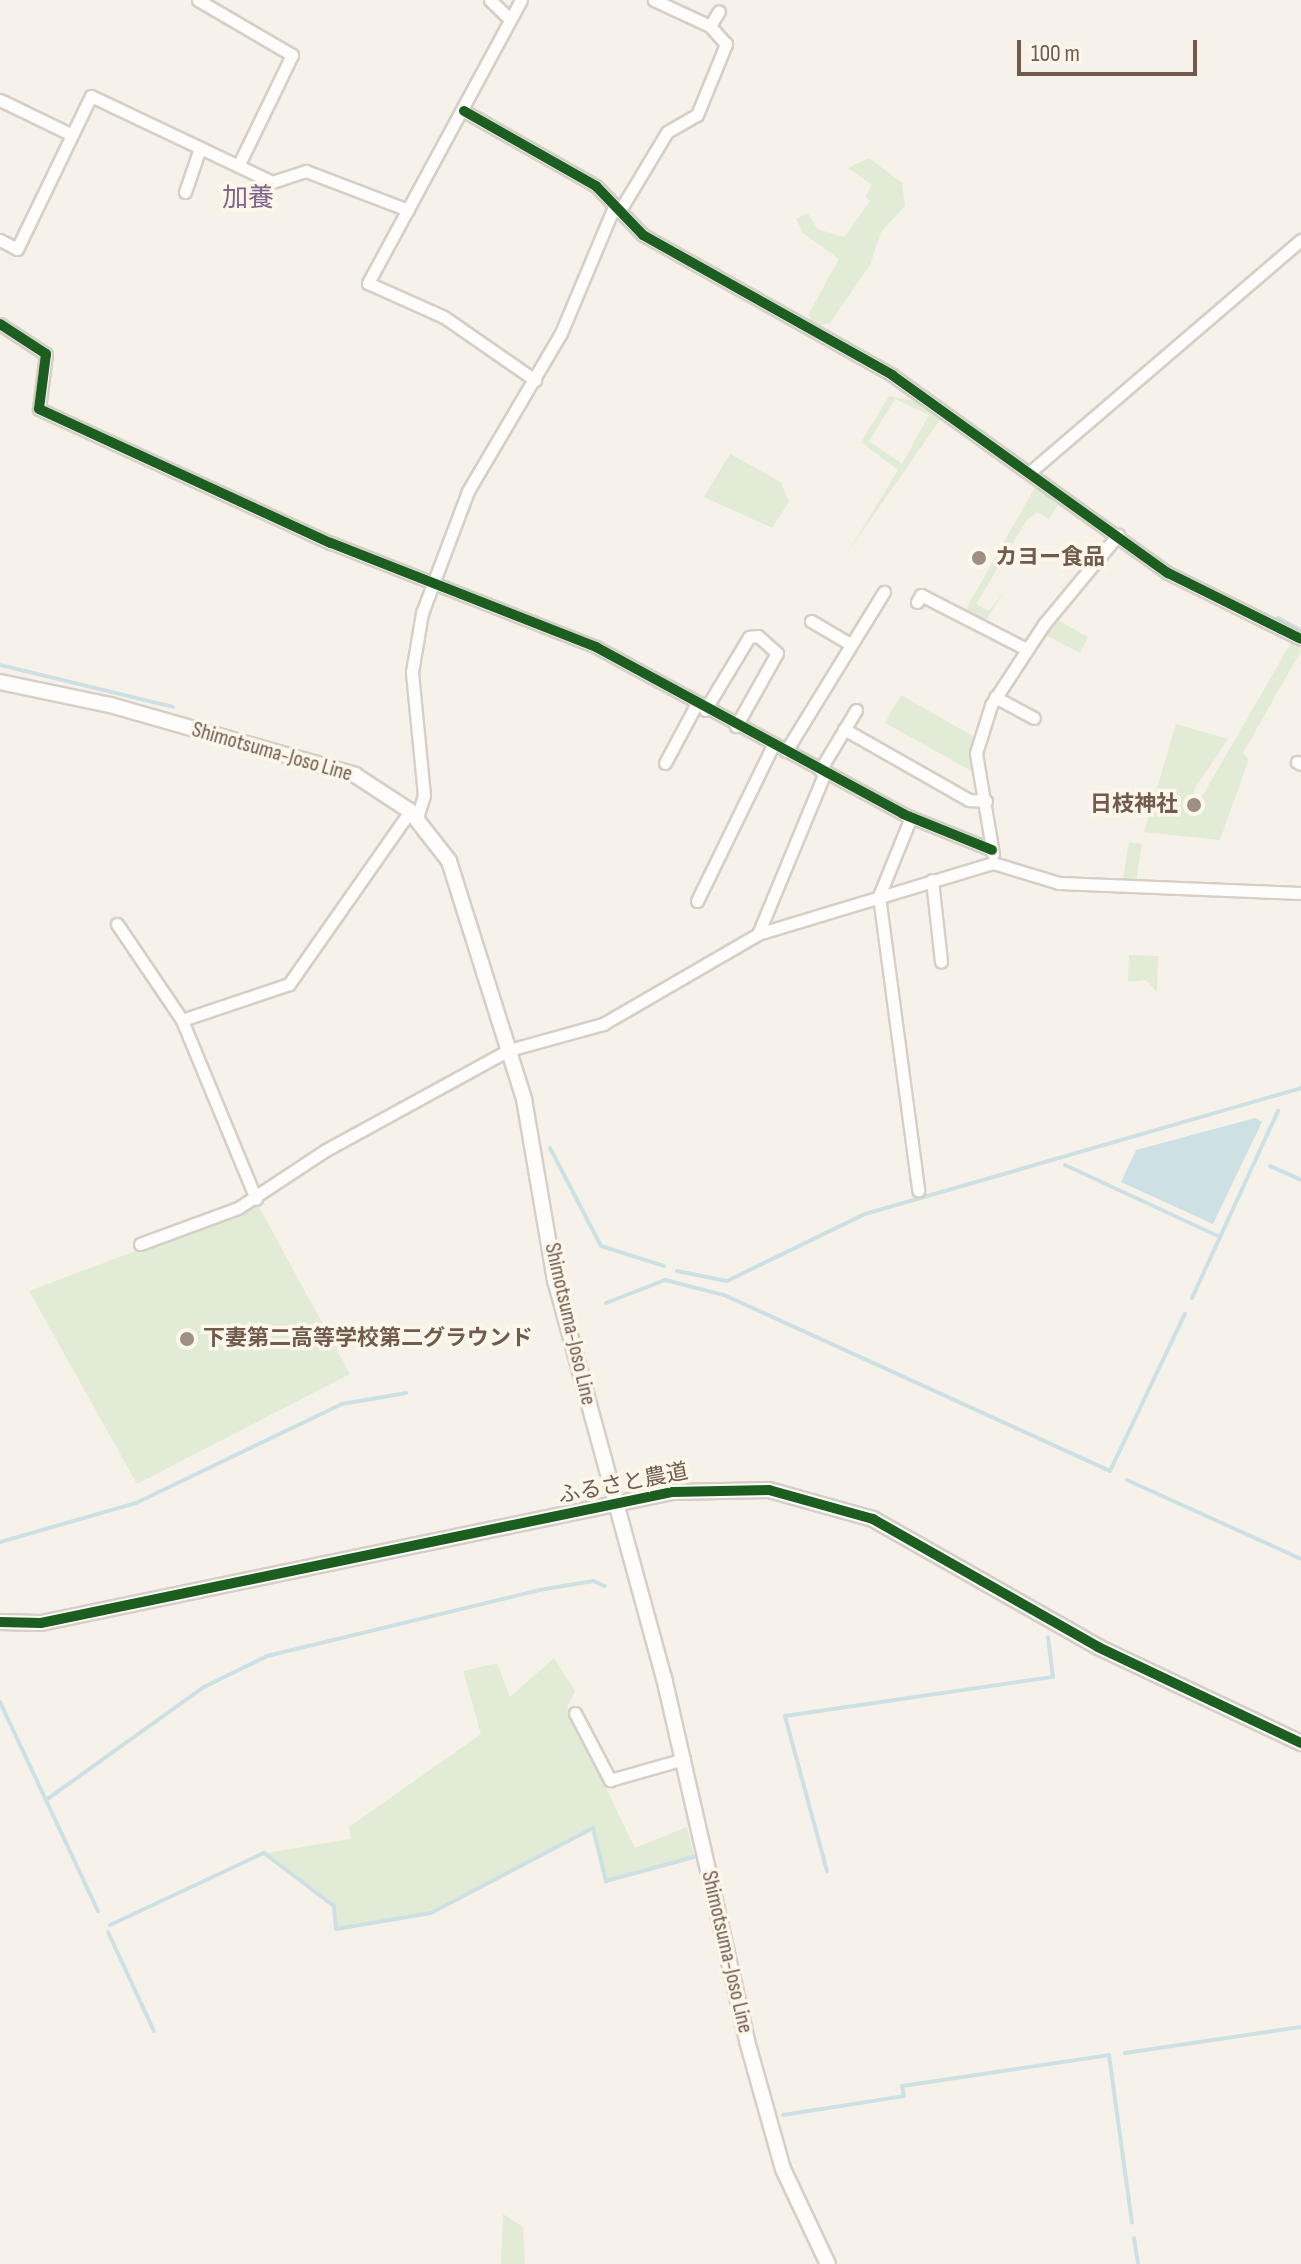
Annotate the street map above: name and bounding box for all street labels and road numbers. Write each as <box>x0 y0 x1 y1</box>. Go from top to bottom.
street label: Shimotsuma-Joso Line <box>189 716 355 788</box>
street label: Shimotsuma-Joso Line <box>539 1240 601 1408</box>
street label: ふるさと農道 <box>556 1458 690 1510</box>
street label: Shimotsuma-Joso Line <box>696 1868 758 2036</box>

